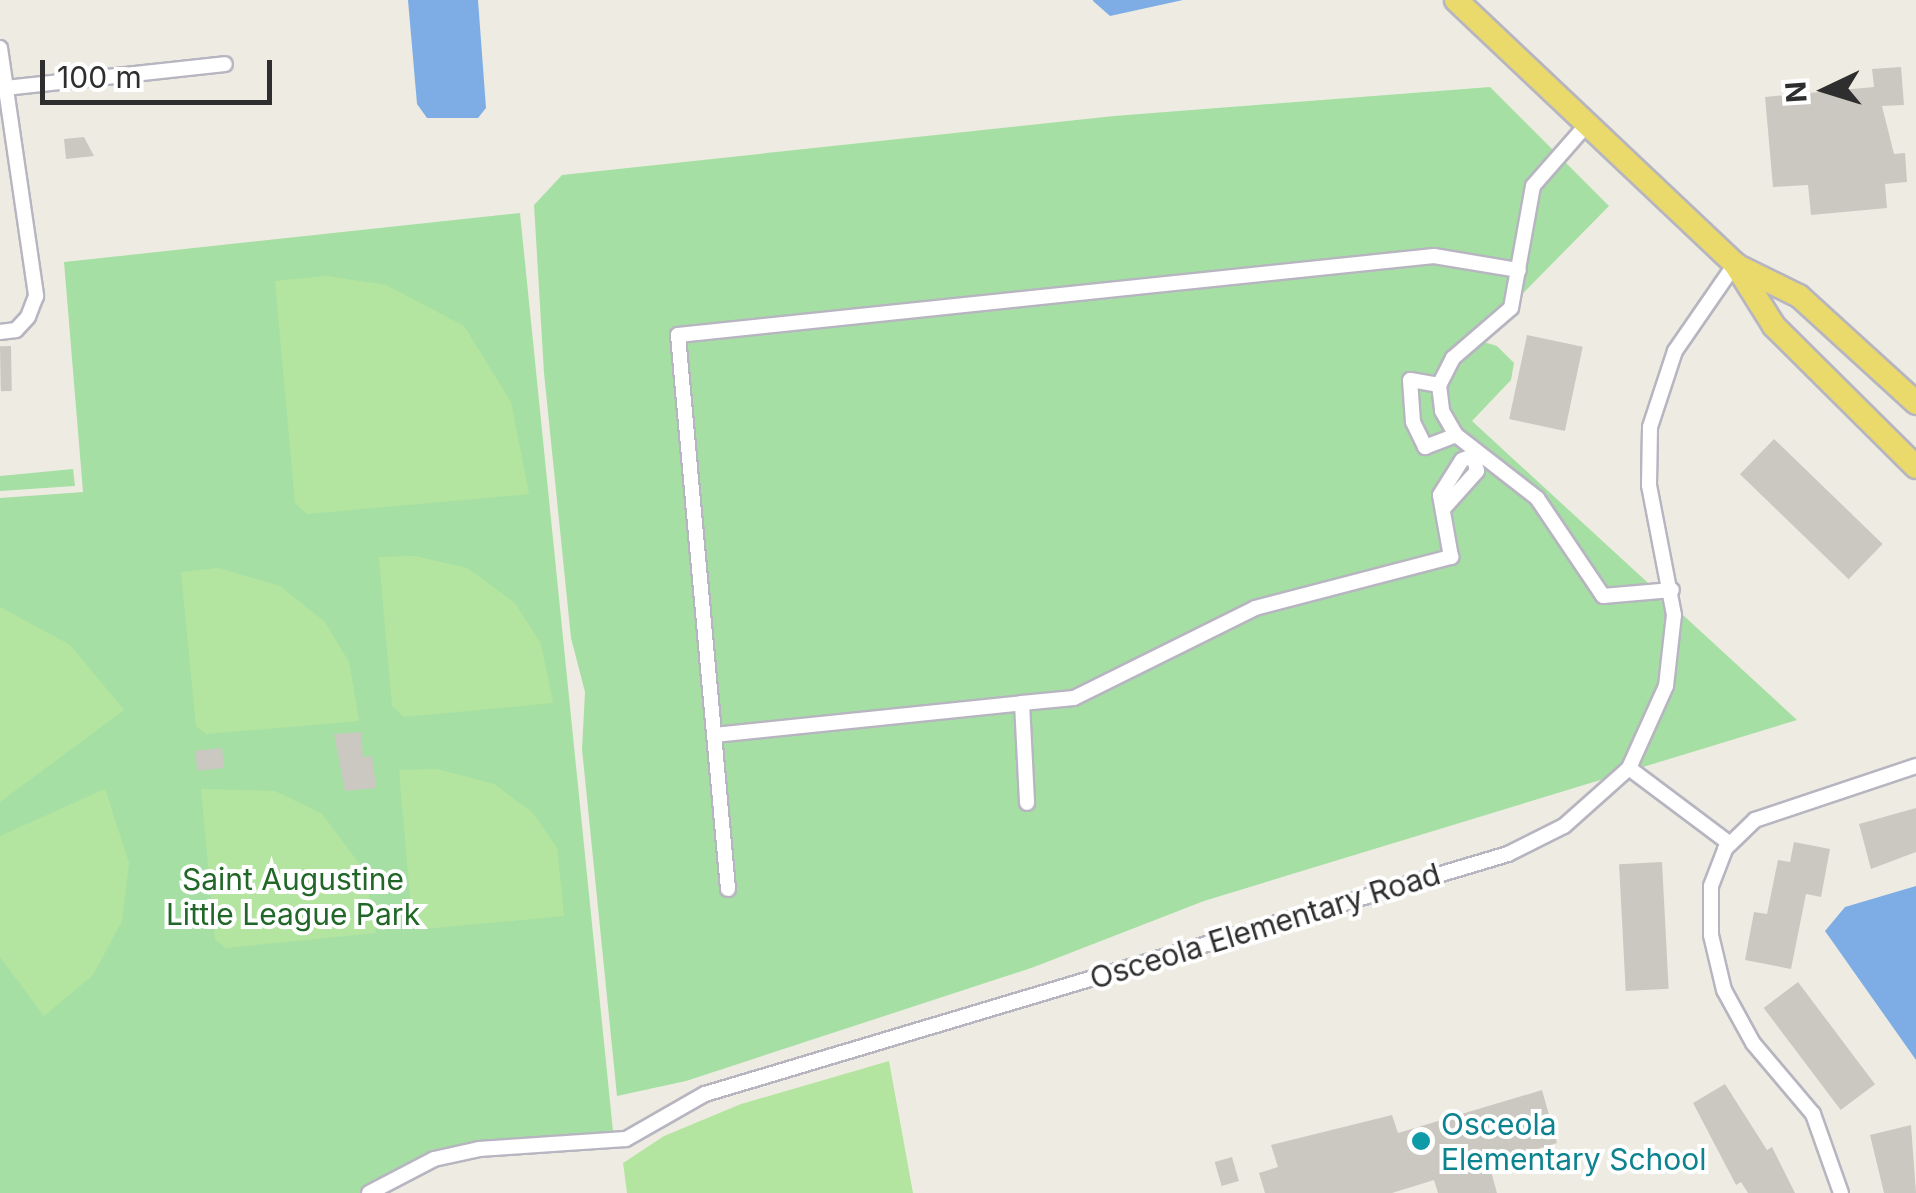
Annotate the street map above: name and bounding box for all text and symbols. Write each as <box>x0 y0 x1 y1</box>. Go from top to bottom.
scale bar <box>45 40 278 102</box>
north arrow <box>1776 40 1876 140</box>
text: 100 m <box>57 59 142 95</box>
text: N <box>1778 80 1814 104</box>
street label: Osceola Elementary Road <box>1085 856 1445 996</box>
park label: Saint Augustine Little League Park <box>166 861 420 932</box>
place label: Osceola Elementary School <box>1441 1106 1707 1176</box>
marker: Osceola Elementary School <box>1410 1130 1432 1152</box>

